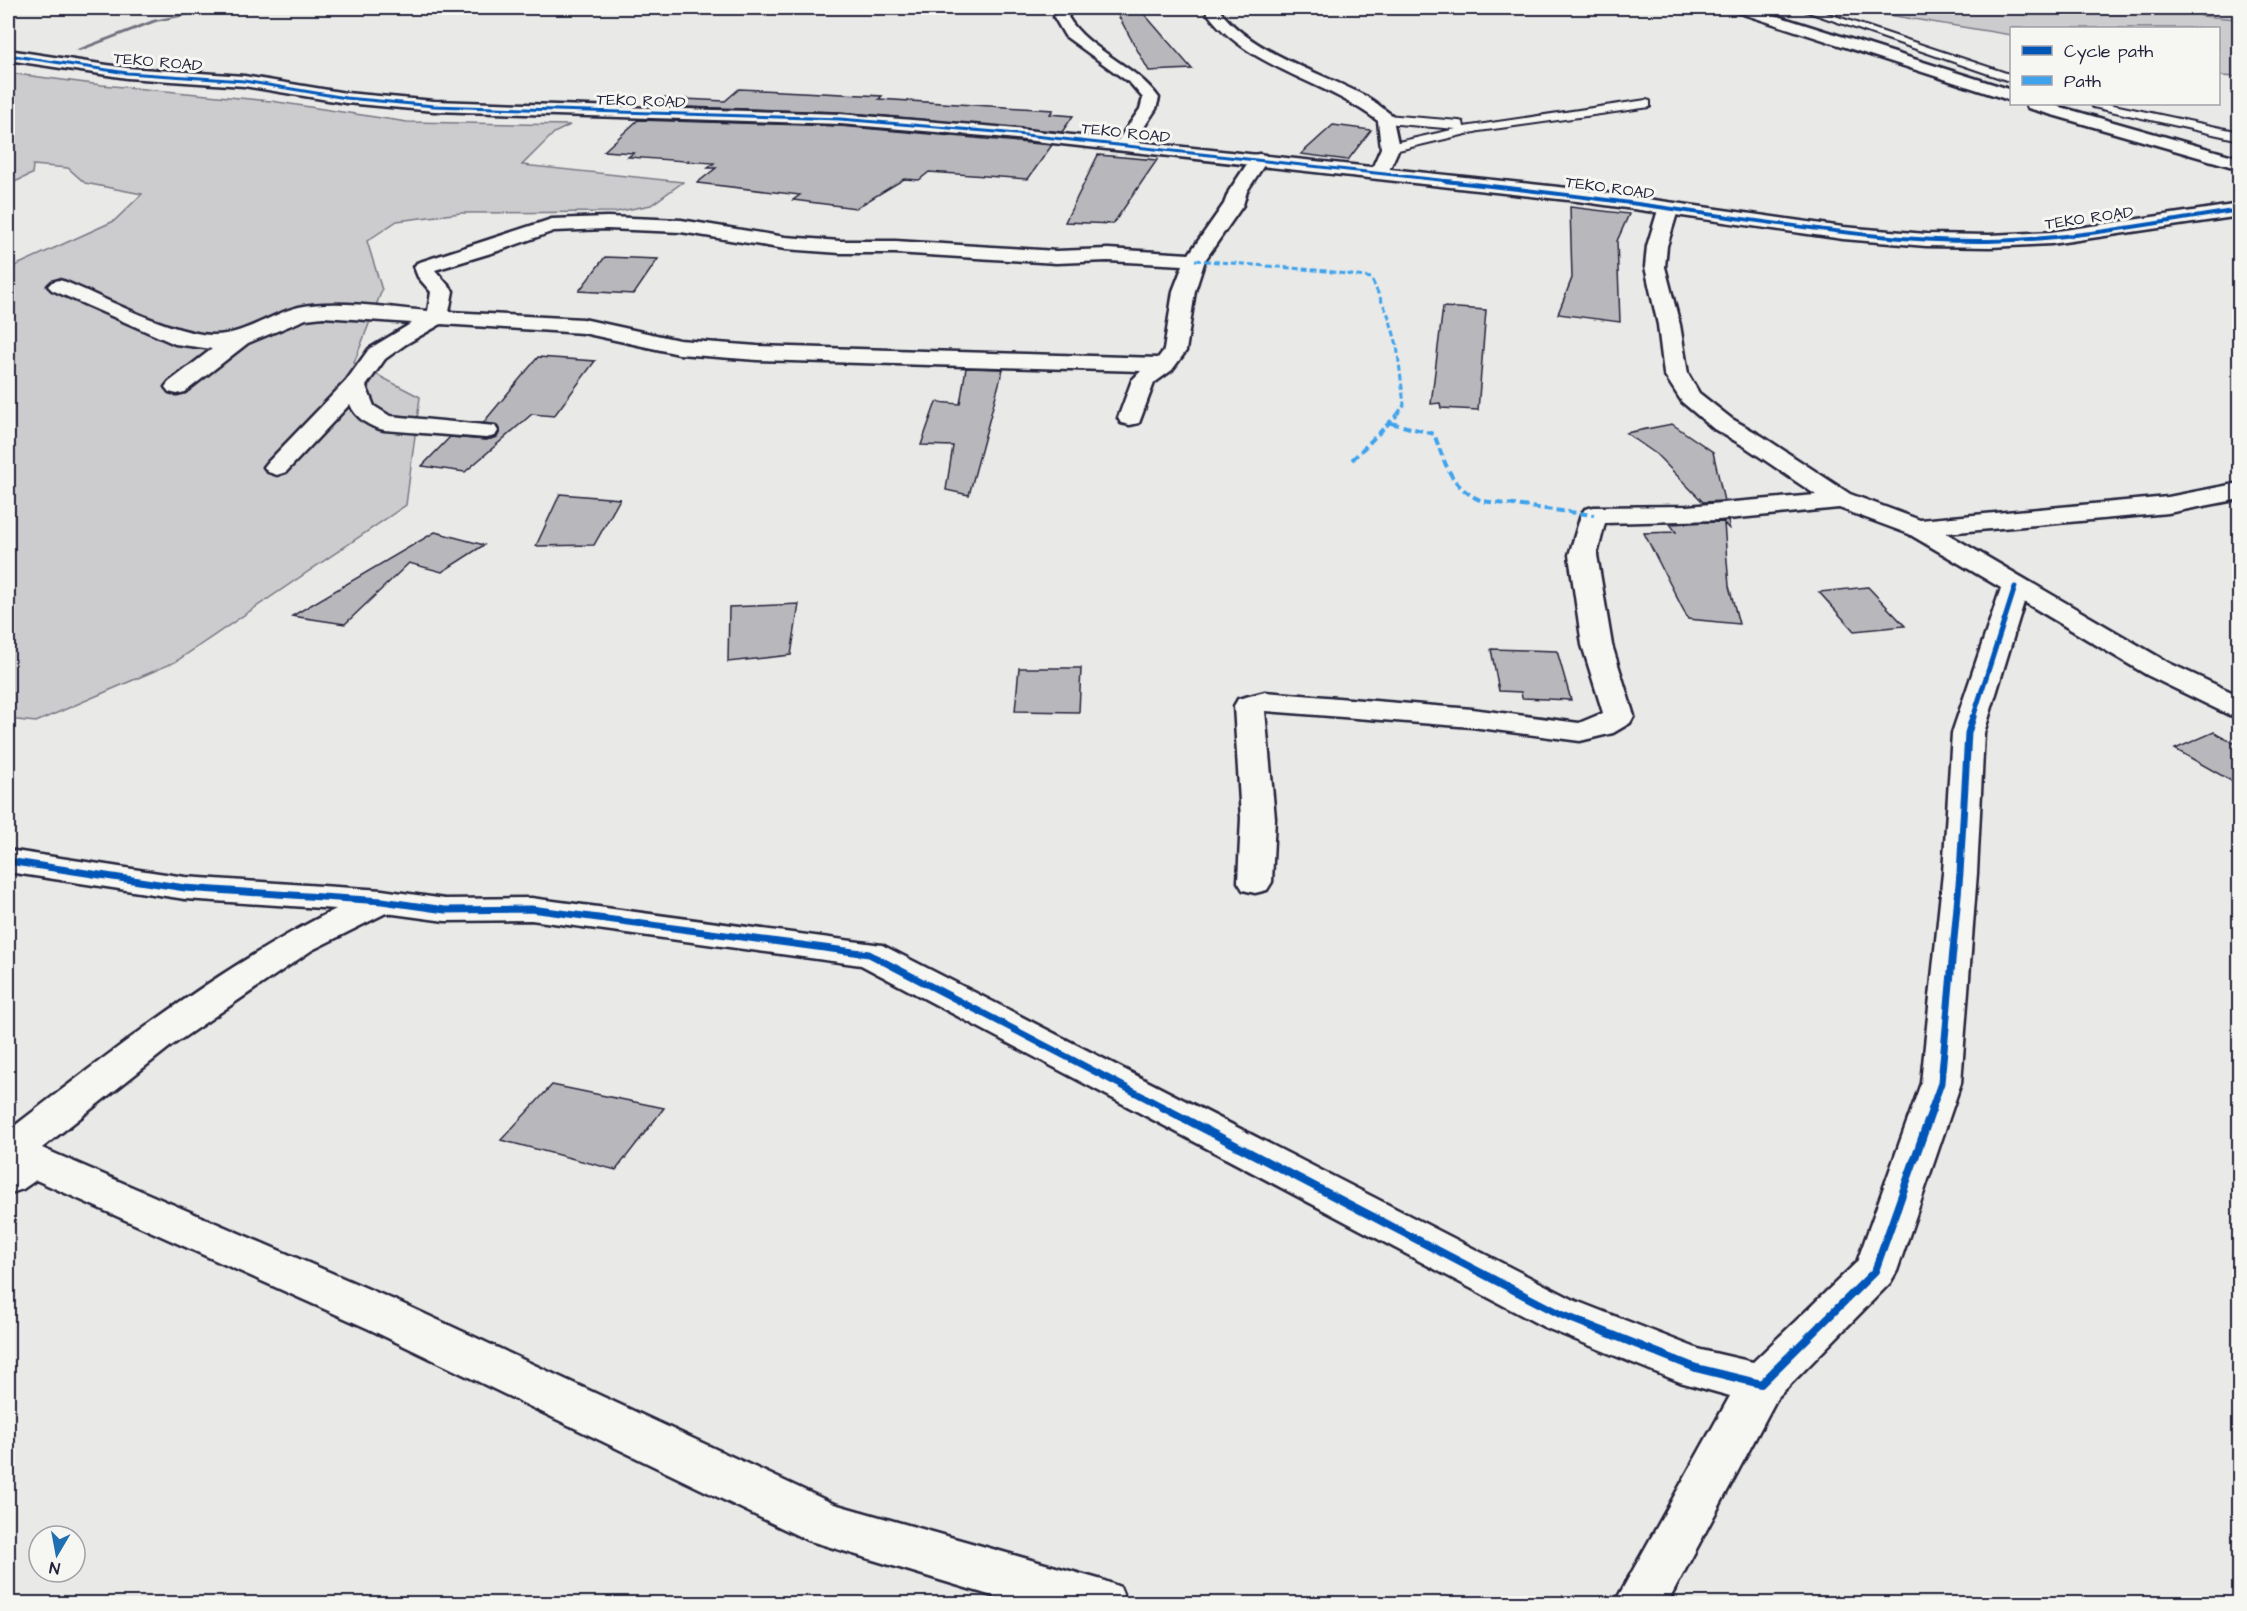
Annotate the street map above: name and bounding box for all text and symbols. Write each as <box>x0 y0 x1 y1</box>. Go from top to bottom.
legend <box>2010 27 2220 105</box>
text: Cycle path <box>2064 39 2153 65</box>
street label: TEKO ROAD <box>113 47 203 77</box>
text: Path <box>2064 69 2101 94</box>
street label: TEKO ROAD <box>596 88 686 114</box>
street label: TEKO ROAD <box>1080 117 1171 149</box>
street label: TEKO ROAD <box>1564 171 1655 205</box>
street label: TEKO ROAD <box>2044 201 2135 235</box>
north arrow <box>27 1524 87 1584</box>
text: N <box>48 1556 61 1579</box>

